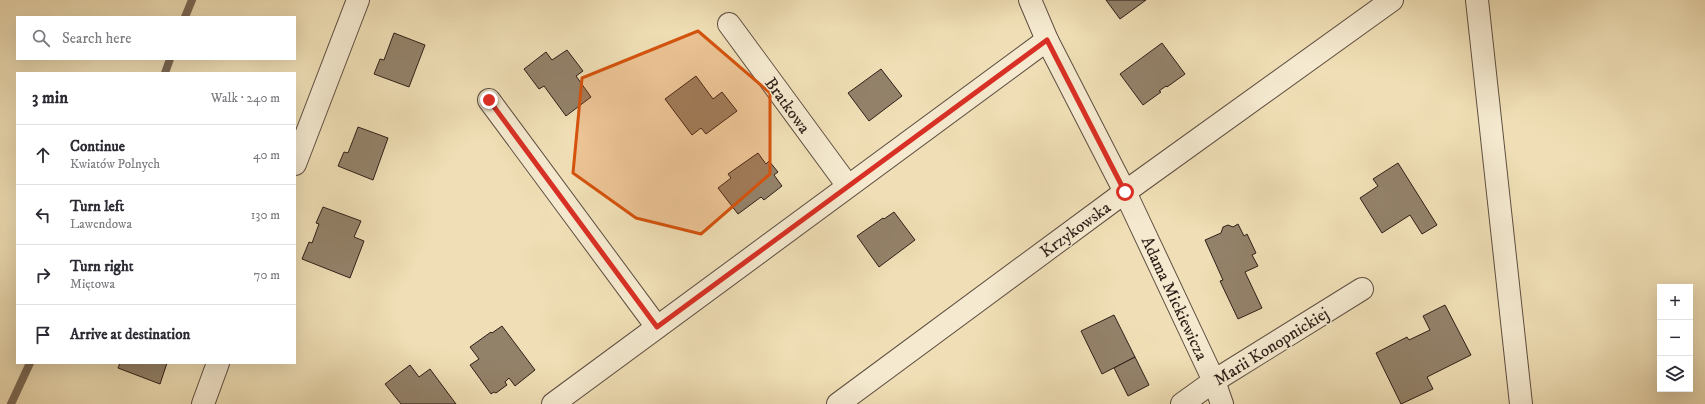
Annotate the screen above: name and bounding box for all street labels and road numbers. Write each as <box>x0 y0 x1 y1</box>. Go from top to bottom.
street label: Bratkowa <box>759 73 815 139</box>
street label: Krzykowska <box>1036 196 1116 263</box>
street label: Adama Mickiewicza <box>1136 233 1213 365</box>
street label: Marii Konopnickiej <box>1210 303 1333 391</box>

